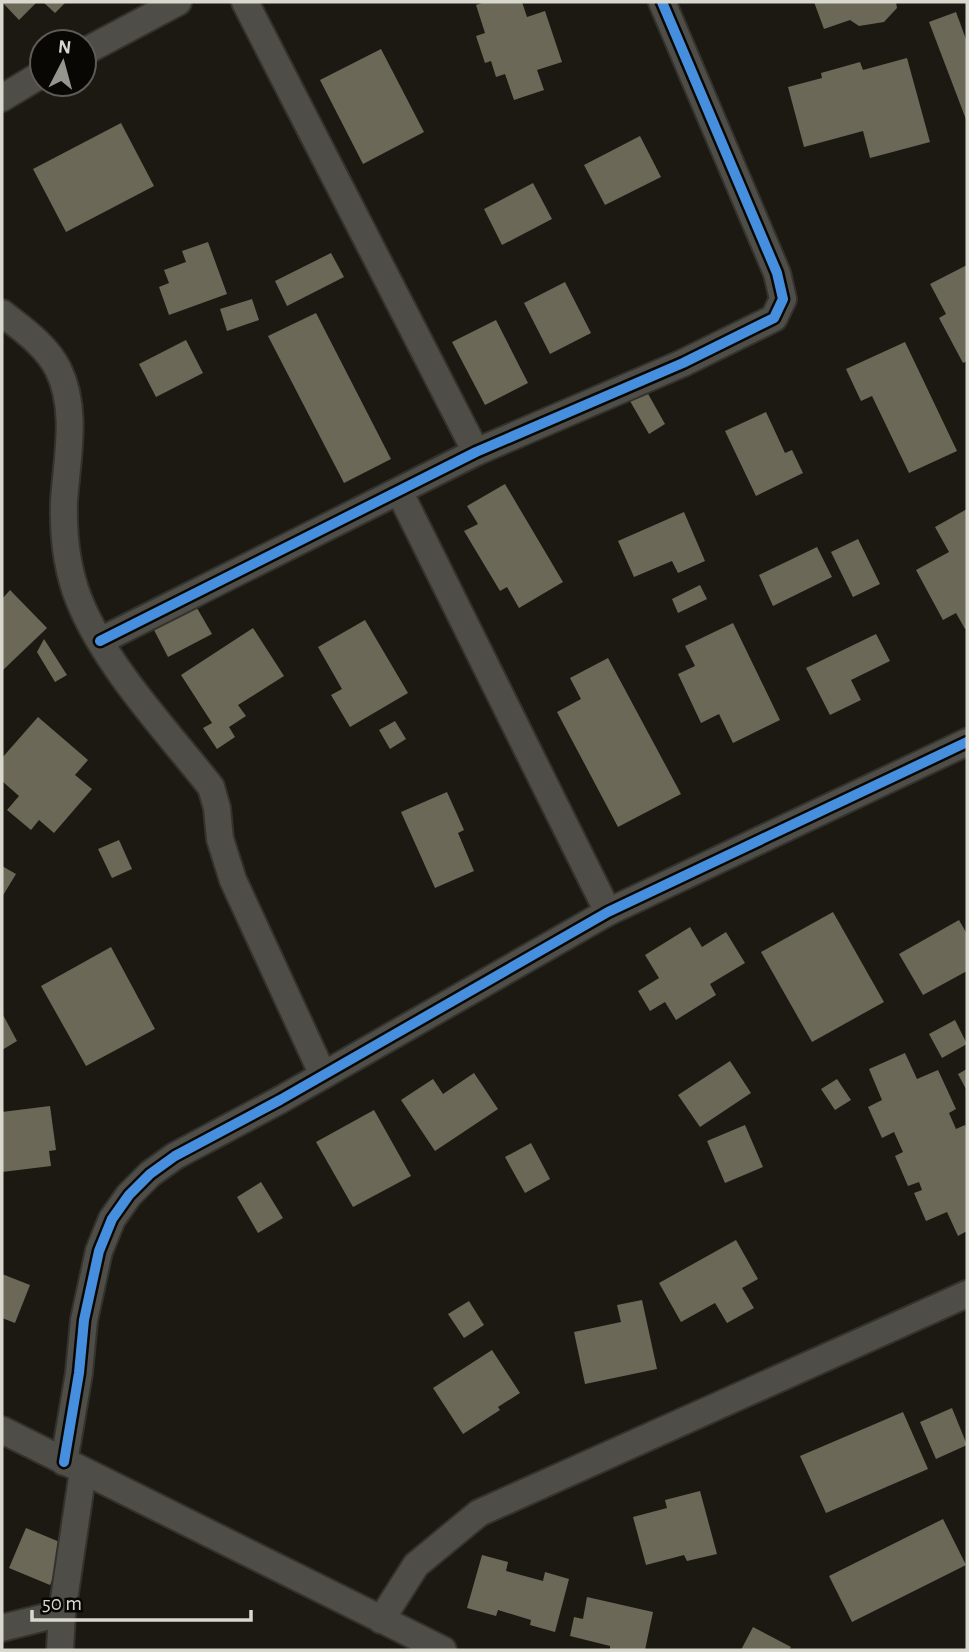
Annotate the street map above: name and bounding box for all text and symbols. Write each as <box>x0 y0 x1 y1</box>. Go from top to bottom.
north arrow <box>28 28 98 98</box>
text: N <box>57 37 72 58</box>
scale bar <box>32 1578 250 1622</box>
text: 50 m <box>42 1593 82 1614</box>

